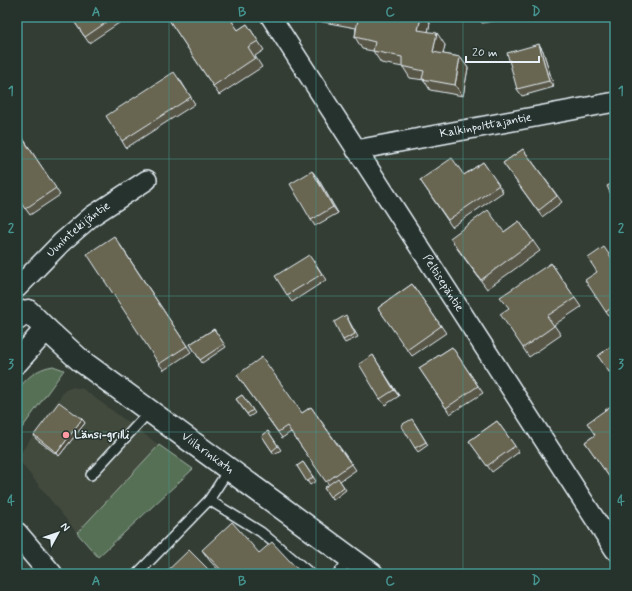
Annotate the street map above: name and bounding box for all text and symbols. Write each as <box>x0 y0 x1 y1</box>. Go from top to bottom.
text: A <box>92 4 100 21</box>
text: B <box>238 4 247 21</box>
text: C <box>385 4 395 21</box>
text: D <box>532 4 541 21</box>
scale bar <box>466 38 539 64</box>
text: 20 m <box>472 45 498 61</box>
text: 1 <box>8 83 14 100</box>
text: 1 <box>618 83 624 100</box>
street label: Kalkinpolttajantie <box>439 110 533 142</box>
street label: Uunintekijäntie <box>43 198 113 261</box>
text: 2 <box>8 220 15 237</box>
text: 2 <box>618 220 625 237</box>
street label: Peltisepäntie <box>419 252 467 315</box>
text: 3 <box>8 356 14 373</box>
text: 3 <box>618 356 624 373</box>
place label: Länsi-grilli <box>74 427 129 443</box>
street label: Viilarinkatu <box>178 429 237 478</box>
marker: Länsi-grilli <box>61 430 71 440</box>
text: 4 <box>7 493 15 510</box>
text: 4 <box>617 493 625 510</box>
north arrow <box>38 513 78 553</box>
text: N <box>57 520 73 535</box>
text: A <box>92 573 100 590</box>
text: B <box>238 573 247 590</box>
text: C <box>385 573 395 590</box>
text: D <box>532 573 541 590</box>

